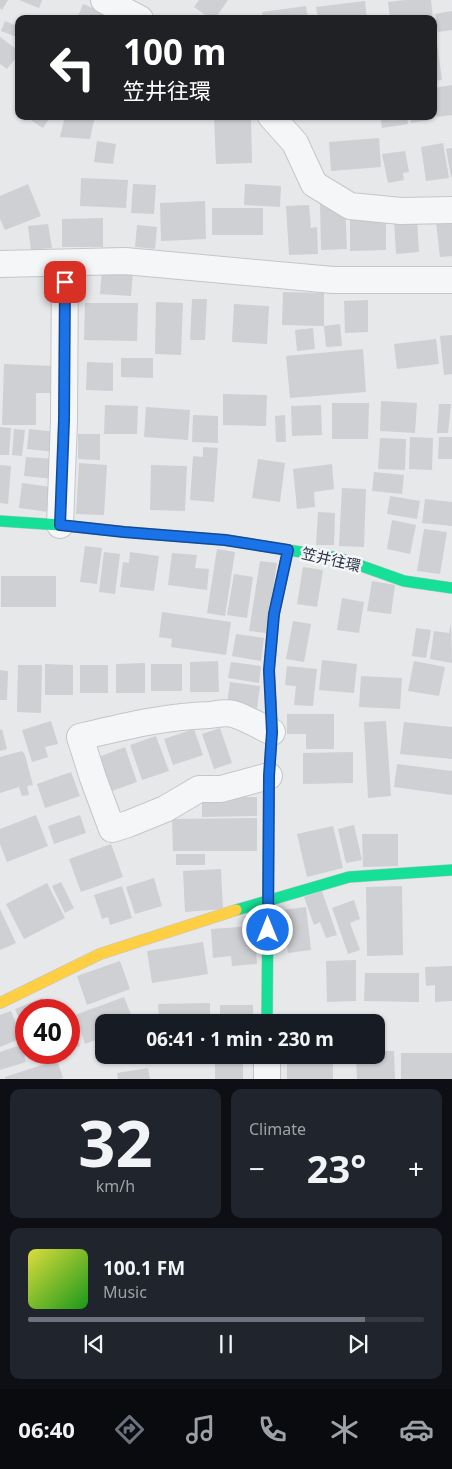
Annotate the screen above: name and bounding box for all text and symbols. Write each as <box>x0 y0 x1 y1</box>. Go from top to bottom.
text: 100 m <box>123 28 226 75</box>
icon: left <box>40 35 105 100</box>
text: 笠井往環 <box>123 75 211 105</box>
pin <box>44 261 86 303</box>
icon: arrive <box>51 268 79 296</box>
street label: 笠井往環 <box>300 543 363 576</box>
position arrow <box>241 903 293 955</box>
speed limit sign: 40 <box>15 999 80 1064</box>
text: 06:41 · 1 min · 230 m <box>146 1026 334 1052</box>
text: 32 <box>78 1098 153 1186</box>
text: Climate <box>249 1118 306 1140</box>
text: 23° <box>307 1142 366 1194</box>
text: − <box>249 1149 265 1187</box>
text: + <box>408 1149 424 1187</box>
text: km/h <box>96 1175 135 1197</box>
text: 100.1 FM <box>103 1255 185 1281</box>
text: Music <box>103 1281 147 1303</box>
icon: previous <box>80 1330 108 1358</box>
icon: pause <box>212 1330 240 1358</box>
icon: next <box>344 1330 372 1358</box>
icon: directions <box>112 1412 147 1447</box>
icon: music <box>183 1412 218 1447</box>
icon: phone <box>255 1412 290 1447</box>
icon: climate <box>327 1412 362 1447</box>
icon: car <box>399 1412 434 1447</box>
text: 06:40 <box>18 1414 75 1444</box>

